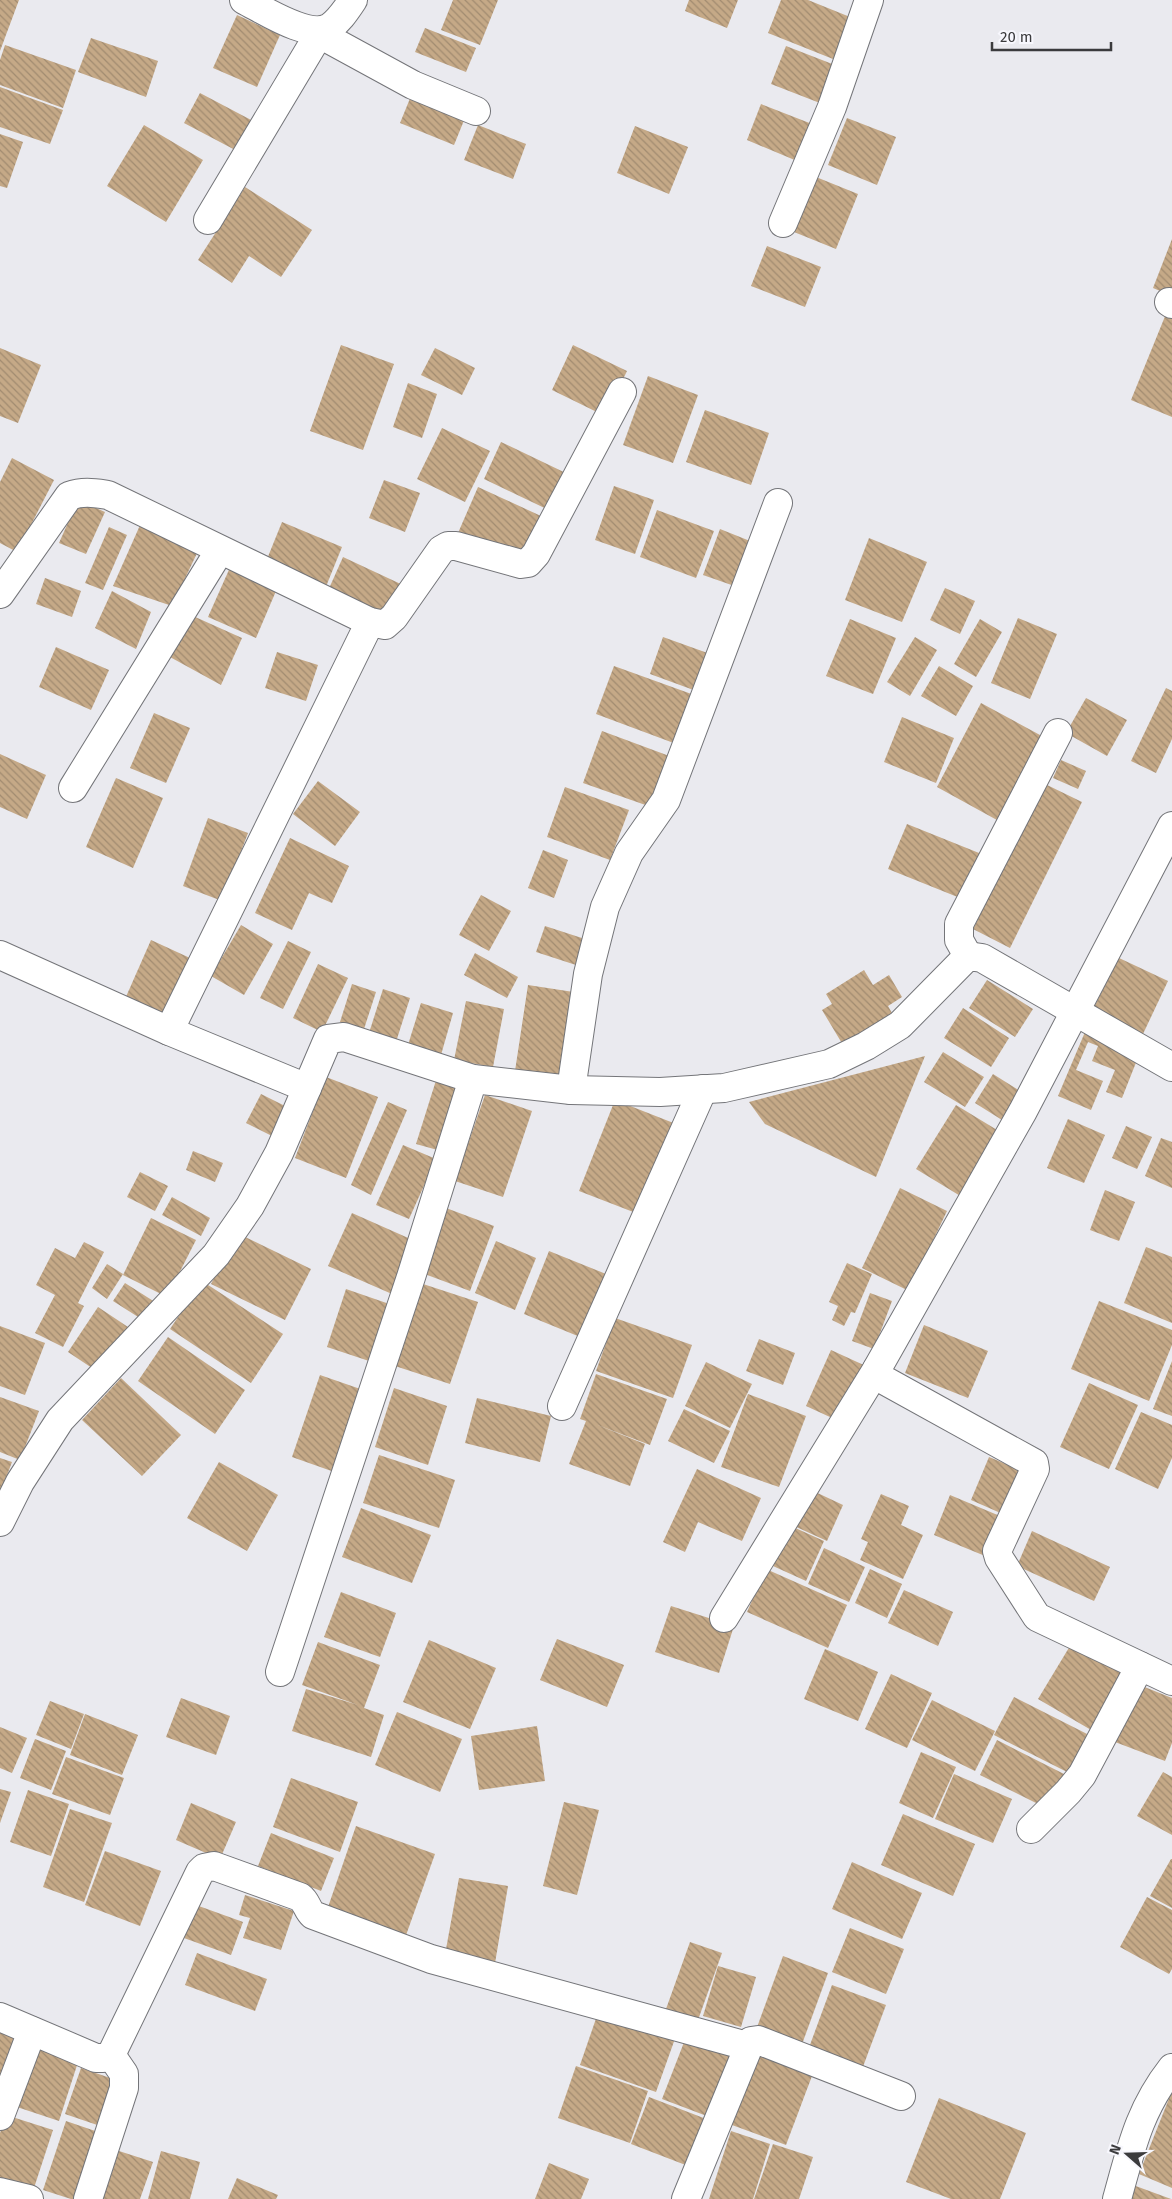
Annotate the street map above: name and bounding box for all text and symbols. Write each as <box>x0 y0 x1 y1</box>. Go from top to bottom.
scale bar <box>992 20 1111 52</box>
text: 20 m <box>1000 28 1033 46</box>
north arrow <box>1102 2129 1152 2179</box>
text: N <box>1106 2142 1125 2157</box>

